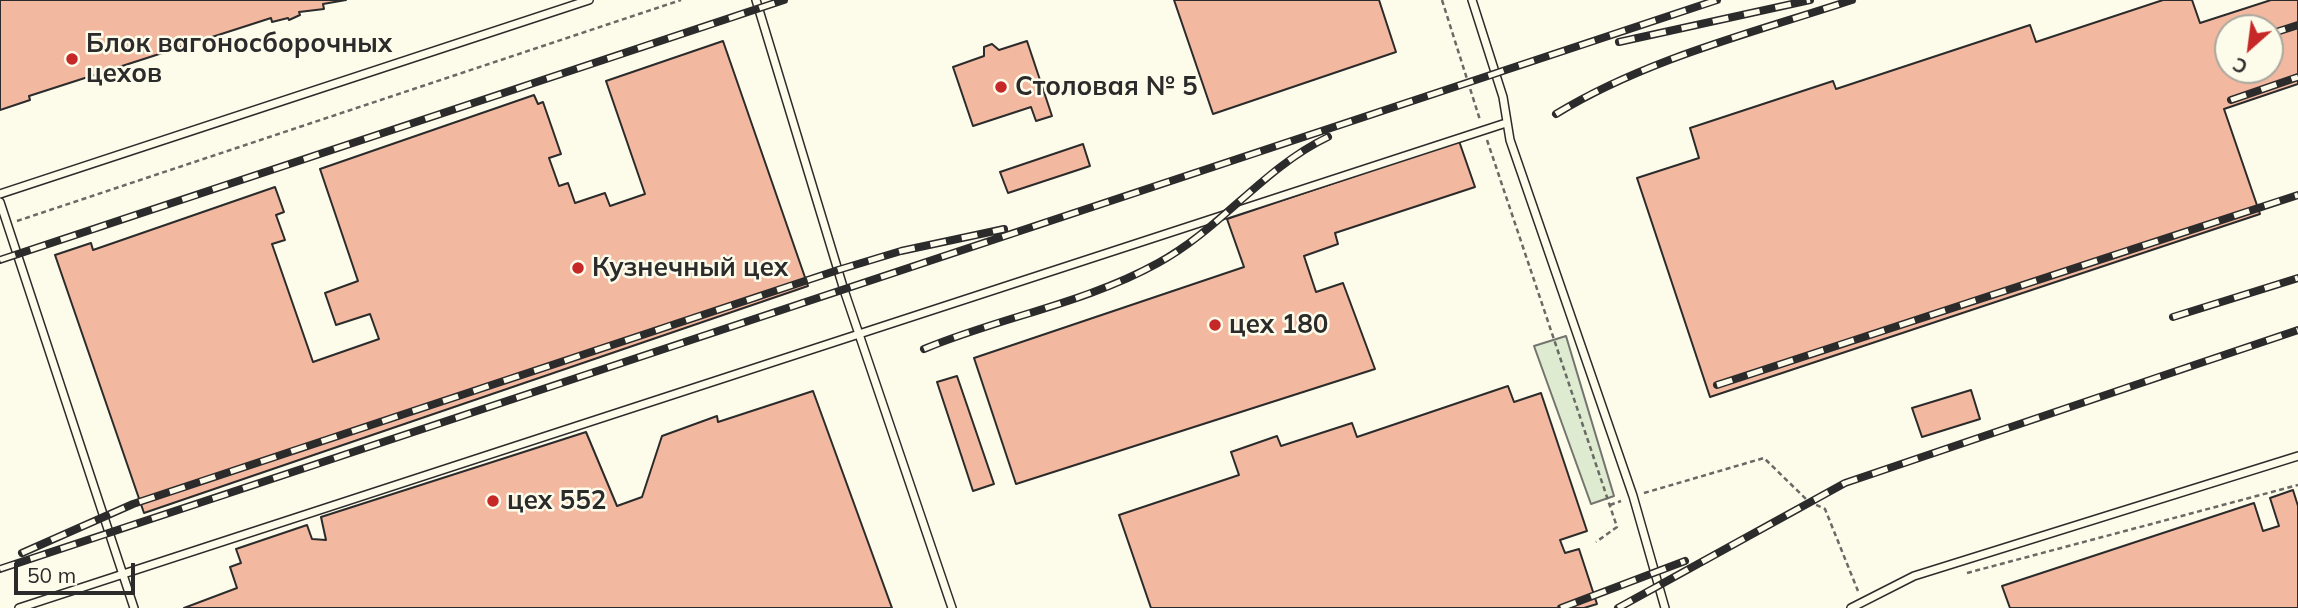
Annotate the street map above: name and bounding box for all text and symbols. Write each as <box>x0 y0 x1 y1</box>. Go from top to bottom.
north arrow <box>2214 14 2284 84</box>
place label: Блок вагоносборочных цехов <box>86 28 392 90</box>
marker: Блок вагоносборочных цехов <box>64 51 80 67</box>
text: С <box>2229 52 2251 79</box>
place label: Столовая № 5 <box>1015 71 1198 103</box>
marker: Столовая № 5 <box>993 79 1009 95</box>
place label: Кузнечный цех <box>592 252 788 284</box>
marker: Кузнечный цех <box>570 260 586 276</box>
place label: цех 180 <box>1229 309 1328 341</box>
marker: цех 180 <box>1207 317 1223 333</box>
place label: цех 552 <box>507 485 606 517</box>
marker: цех 552 <box>485 493 501 509</box>
scale bar <box>18 548 138 592</box>
text: 50 m <box>27 562 76 588</box>

